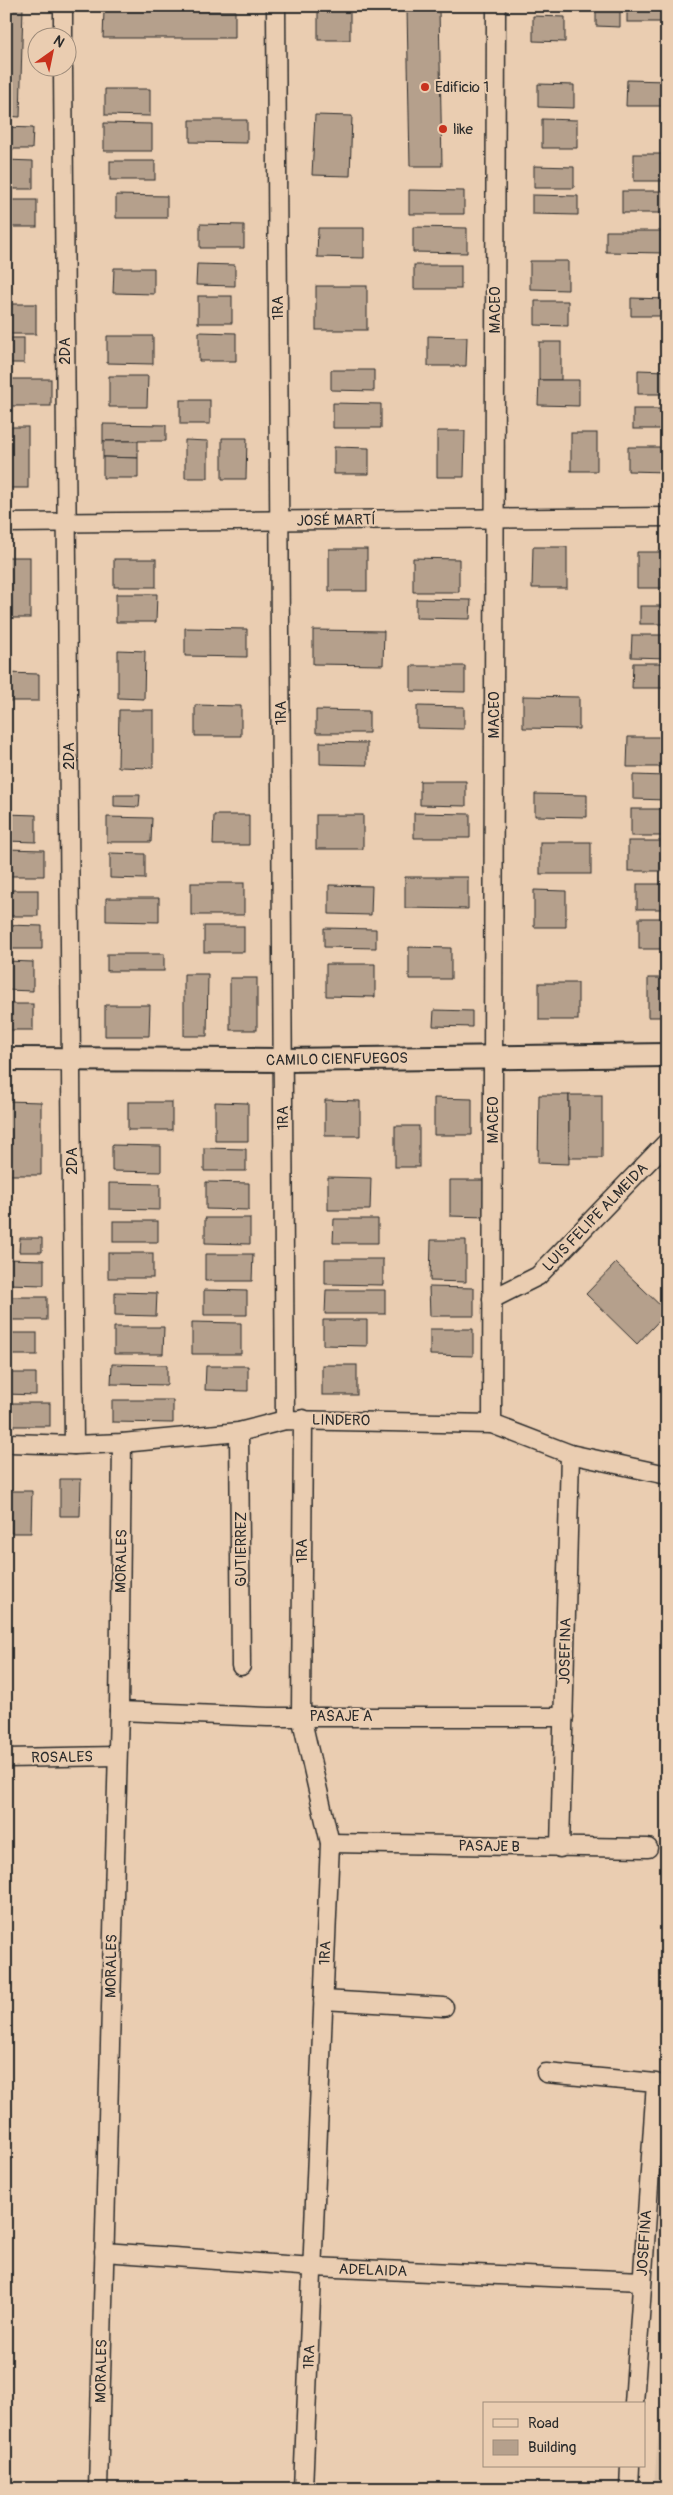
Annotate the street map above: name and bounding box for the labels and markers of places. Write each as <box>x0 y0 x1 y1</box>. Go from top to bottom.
place label: Edificio 1 <box>435 78 489 97</box>
marker: Edificio 1 <box>419 81 431 93</box>
place label: like <box>453 120 473 139</box>
marker: like <box>437 123 449 135</box>

